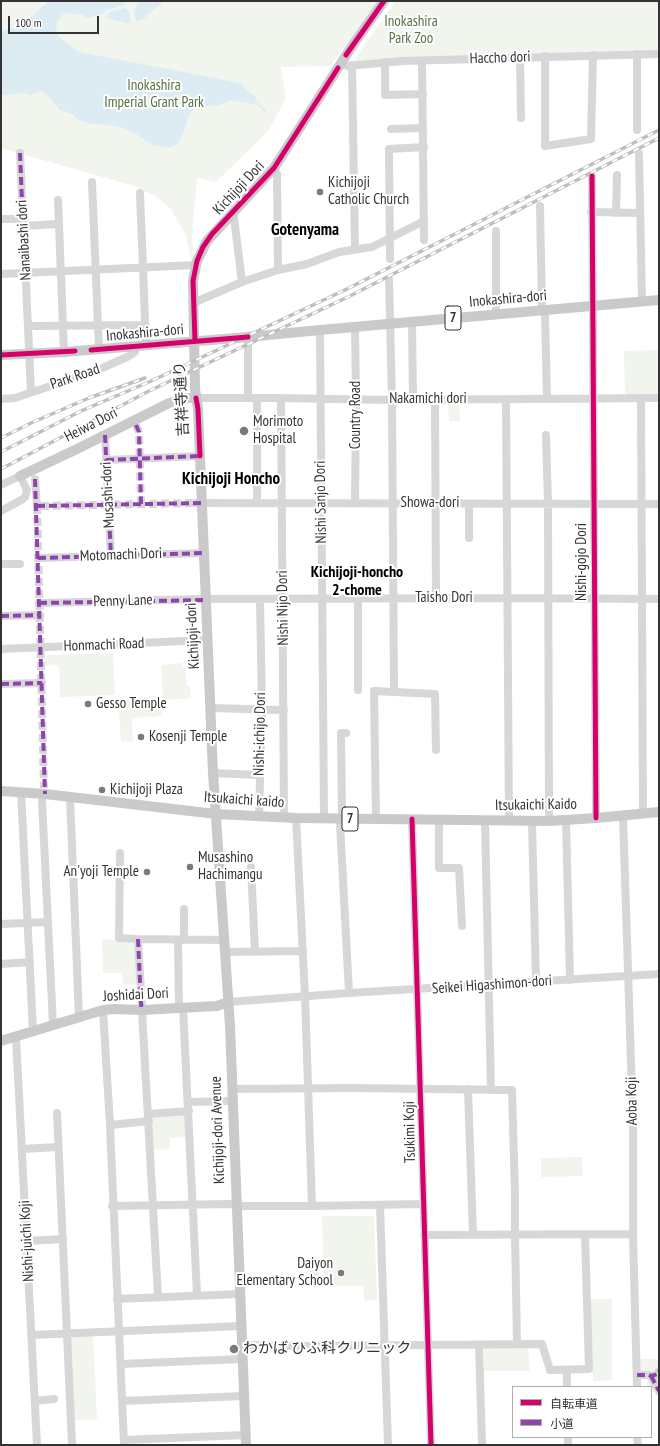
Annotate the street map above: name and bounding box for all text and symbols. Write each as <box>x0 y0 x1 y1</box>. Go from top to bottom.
scale bar <box>10 8 101 34</box>
park label: Inokashira Park Zoo <box>384 13 438 48</box>
text: 100 m <box>15 15 42 30</box>
street label: Haccho dori <box>469 48 531 68</box>
park label: Inokashira Imperial Grant Park <box>104 77 204 112</box>
street label: Kichijoji Dori <box>210 157 268 219</box>
place label: Kichijoji Catholic Church <box>328 174 409 209</box>
marker: Kichijoji Catholic Church <box>315 187 325 197</box>
street label: Nanaibashi dori <box>13 199 35 281</box>
district label: Gotenyama <box>271 220 339 240</box>
street label: Inokashira-dori <box>468 287 548 311</box>
road number: 7 <box>445 306 461 330</box>
street label: Inokashira-dori <box>105 321 185 345</box>
street label: Park Road <box>48 360 102 394</box>
street label: 吉祥寺通り <box>171 361 193 437</box>
street label: Country Road <box>347 381 365 449</box>
street label: Nakamichi dori <box>389 390 467 408</box>
street label: Heiwa Dori <box>61 404 121 446</box>
place label: Morimoto Hospital <box>253 413 303 448</box>
marker: Morimoto Hospital <box>238 425 250 437</box>
street label: Nishi Sanjo Dori <box>311 460 331 544</box>
street label: Musashi-dori <box>97 461 119 529</box>
district label: Kichijoji Honcho <box>182 469 280 489</box>
street label: Showa-dori <box>401 494 459 512</box>
street label: Nishi-gojo Dori <box>573 523 591 601</box>
street label: Motomachi Dori <box>80 545 162 565</box>
district label: Kichijoji-honcho 2-chome <box>311 562 403 600</box>
street label: Nishi Nijo Dori <box>273 570 293 646</box>
street label: Taisho Dori <box>415 589 473 607</box>
street label: Penny Lane <box>93 591 153 611</box>
street label: Kichijoji-dori <box>182 602 204 670</box>
street label: Honmachi Road <box>63 635 145 655</box>
street label: Nishi-ichijo Dori <box>250 692 270 776</box>
place label: Gesso Temple <box>96 695 167 713</box>
marker: Gesso Temple <box>83 699 93 709</box>
place label: Kosenji Temple <box>149 728 227 746</box>
marker: Kosenji Temple <box>136 732 146 742</box>
place label: Kichijoji Plaza <box>110 781 183 799</box>
marker: Kichijoji Plaza <box>97 785 107 795</box>
street label: Itsukaichi kaido <box>203 788 285 812</box>
street label: Itsukaichi Kaido <box>495 795 577 815</box>
road number: 7 <box>342 807 358 831</box>
place label: Musashino Hachimangu <box>198 849 263 884</box>
marker: Musashino Hachimangu <box>185 862 195 872</box>
place label: An'yoji Temple <box>63 863 139 881</box>
marker: An'yoji Temple <box>142 867 152 877</box>
street label: Seikei Higashimon-dori <box>431 972 553 998</box>
street label: Joshidai Dori <box>103 984 169 1006</box>
street label: Kichijoji-dori Avenue <box>207 1076 229 1184</box>
street label: Aoba Koji <box>623 1076 641 1126</box>
street label: Tsukimi Koji <box>400 1101 420 1163</box>
street label: Nishi-juichi Koji <box>16 1200 38 1282</box>
place label: Daiyon Elementary School <box>236 1255 333 1290</box>
marker: Daiyon Elementary School <box>336 1268 346 1278</box>
place label: わかば ひふ科クリニック <box>243 1340 411 1358</box>
marker: わかば ひふ科クリニック <box>228 1343 240 1355</box>
legend <box>512 1386 652 1438</box>
text: 自転車道 <box>550 1396 598 1411</box>
text: 小道 <box>550 1416 574 1431</box>

